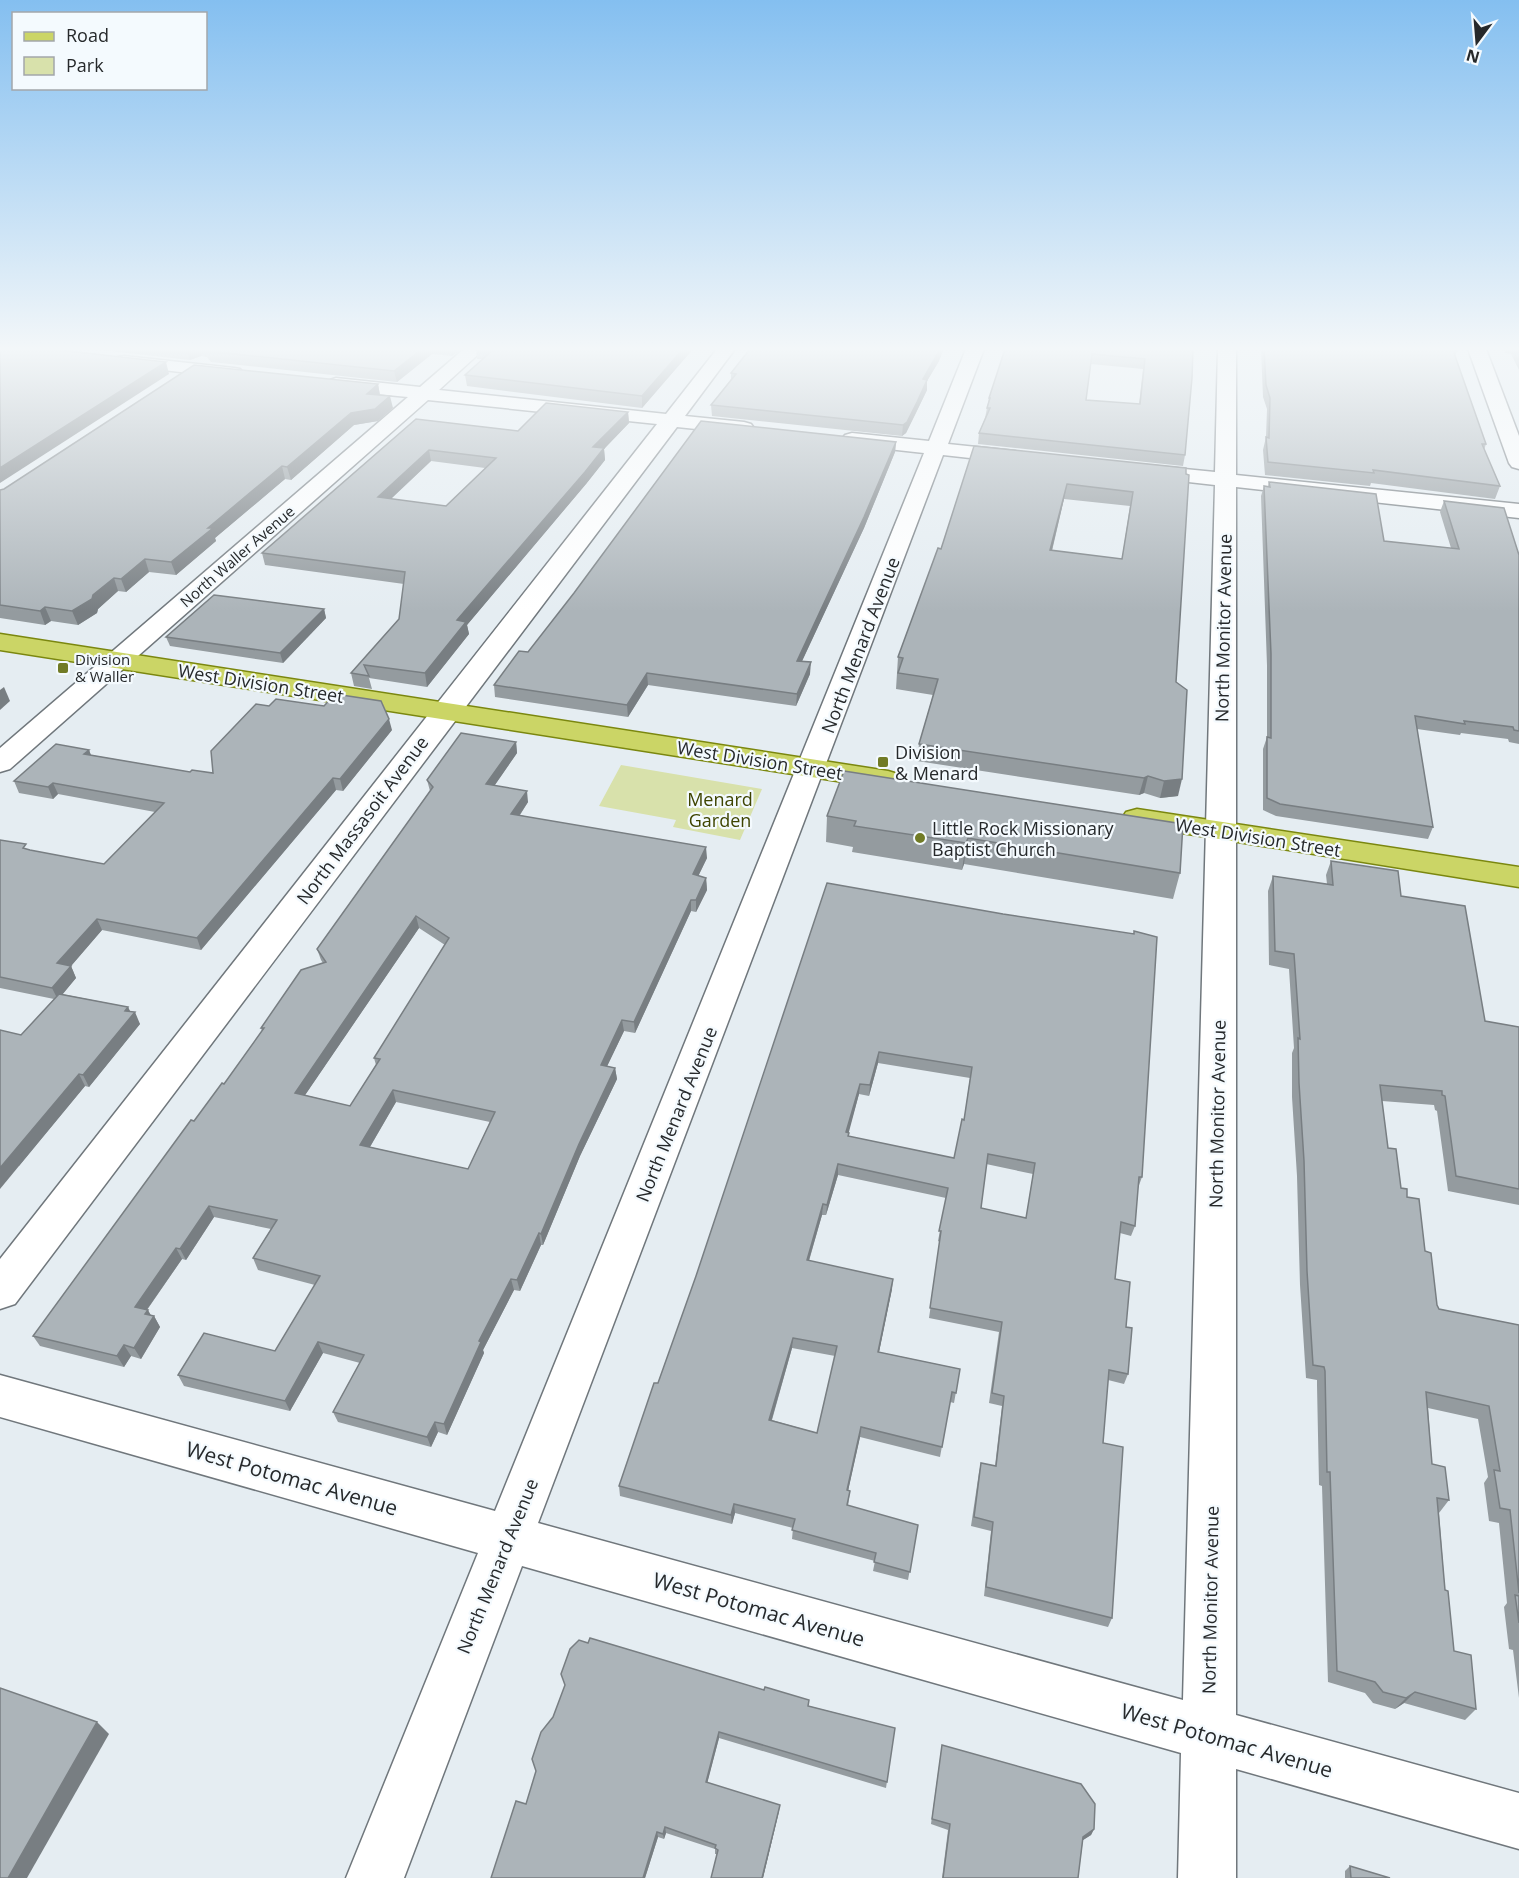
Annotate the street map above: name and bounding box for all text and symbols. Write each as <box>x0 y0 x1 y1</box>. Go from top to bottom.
legend <box>12 12 207 90</box>
north arrow <box>1447 12 1507 72</box>
text: Road <box>66 23 109 47</box>
text: N <box>1464 44 1482 69</box>
text: Park <box>66 53 104 77</box>
street label: North Waller Avenue <box>176 501 298 611</box>
street label: North Monitor Avenue <box>1209 534 1237 722</box>
street label: North Menard Avenue <box>815 553 905 737</box>
place label: Division & Waller <box>75 649 134 686</box>
street label: West Division Street <box>176 658 346 708</box>
marker: Division & Waller <box>56 661 70 675</box>
street label: North Massasoit Avenue <box>291 731 433 909</box>
street label: West Division Street <box>675 735 845 785</box>
place label: Division & Menard <box>895 740 979 785</box>
marker: Division & Menard <box>876 755 890 769</box>
park label: Menard Garden <box>687 787 753 832</box>
street label: West Division Street <box>1173 812 1343 862</box>
place label: Little Rock Missionary Baptist Church <box>932 816 1114 861</box>
marker: Little Rock Missionary Baptist Church <box>913 831 927 845</box>
street label: North Monitor Avenue <box>1203 1020 1231 1208</box>
street label: North Menard Avenue <box>630 1023 722 1205</box>
street label: West Potomac Avenue <box>183 1434 401 1522</box>
street label: North Menard Avenue <box>451 1475 543 1657</box>
street label: North Monitor Avenue <box>1196 1506 1224 1694</box>
street label: West Potomac Avenue <box>650 1565 868 1653</box>
street label: West Potomac Avenue <box>1118 1696 1336 1784</box>

